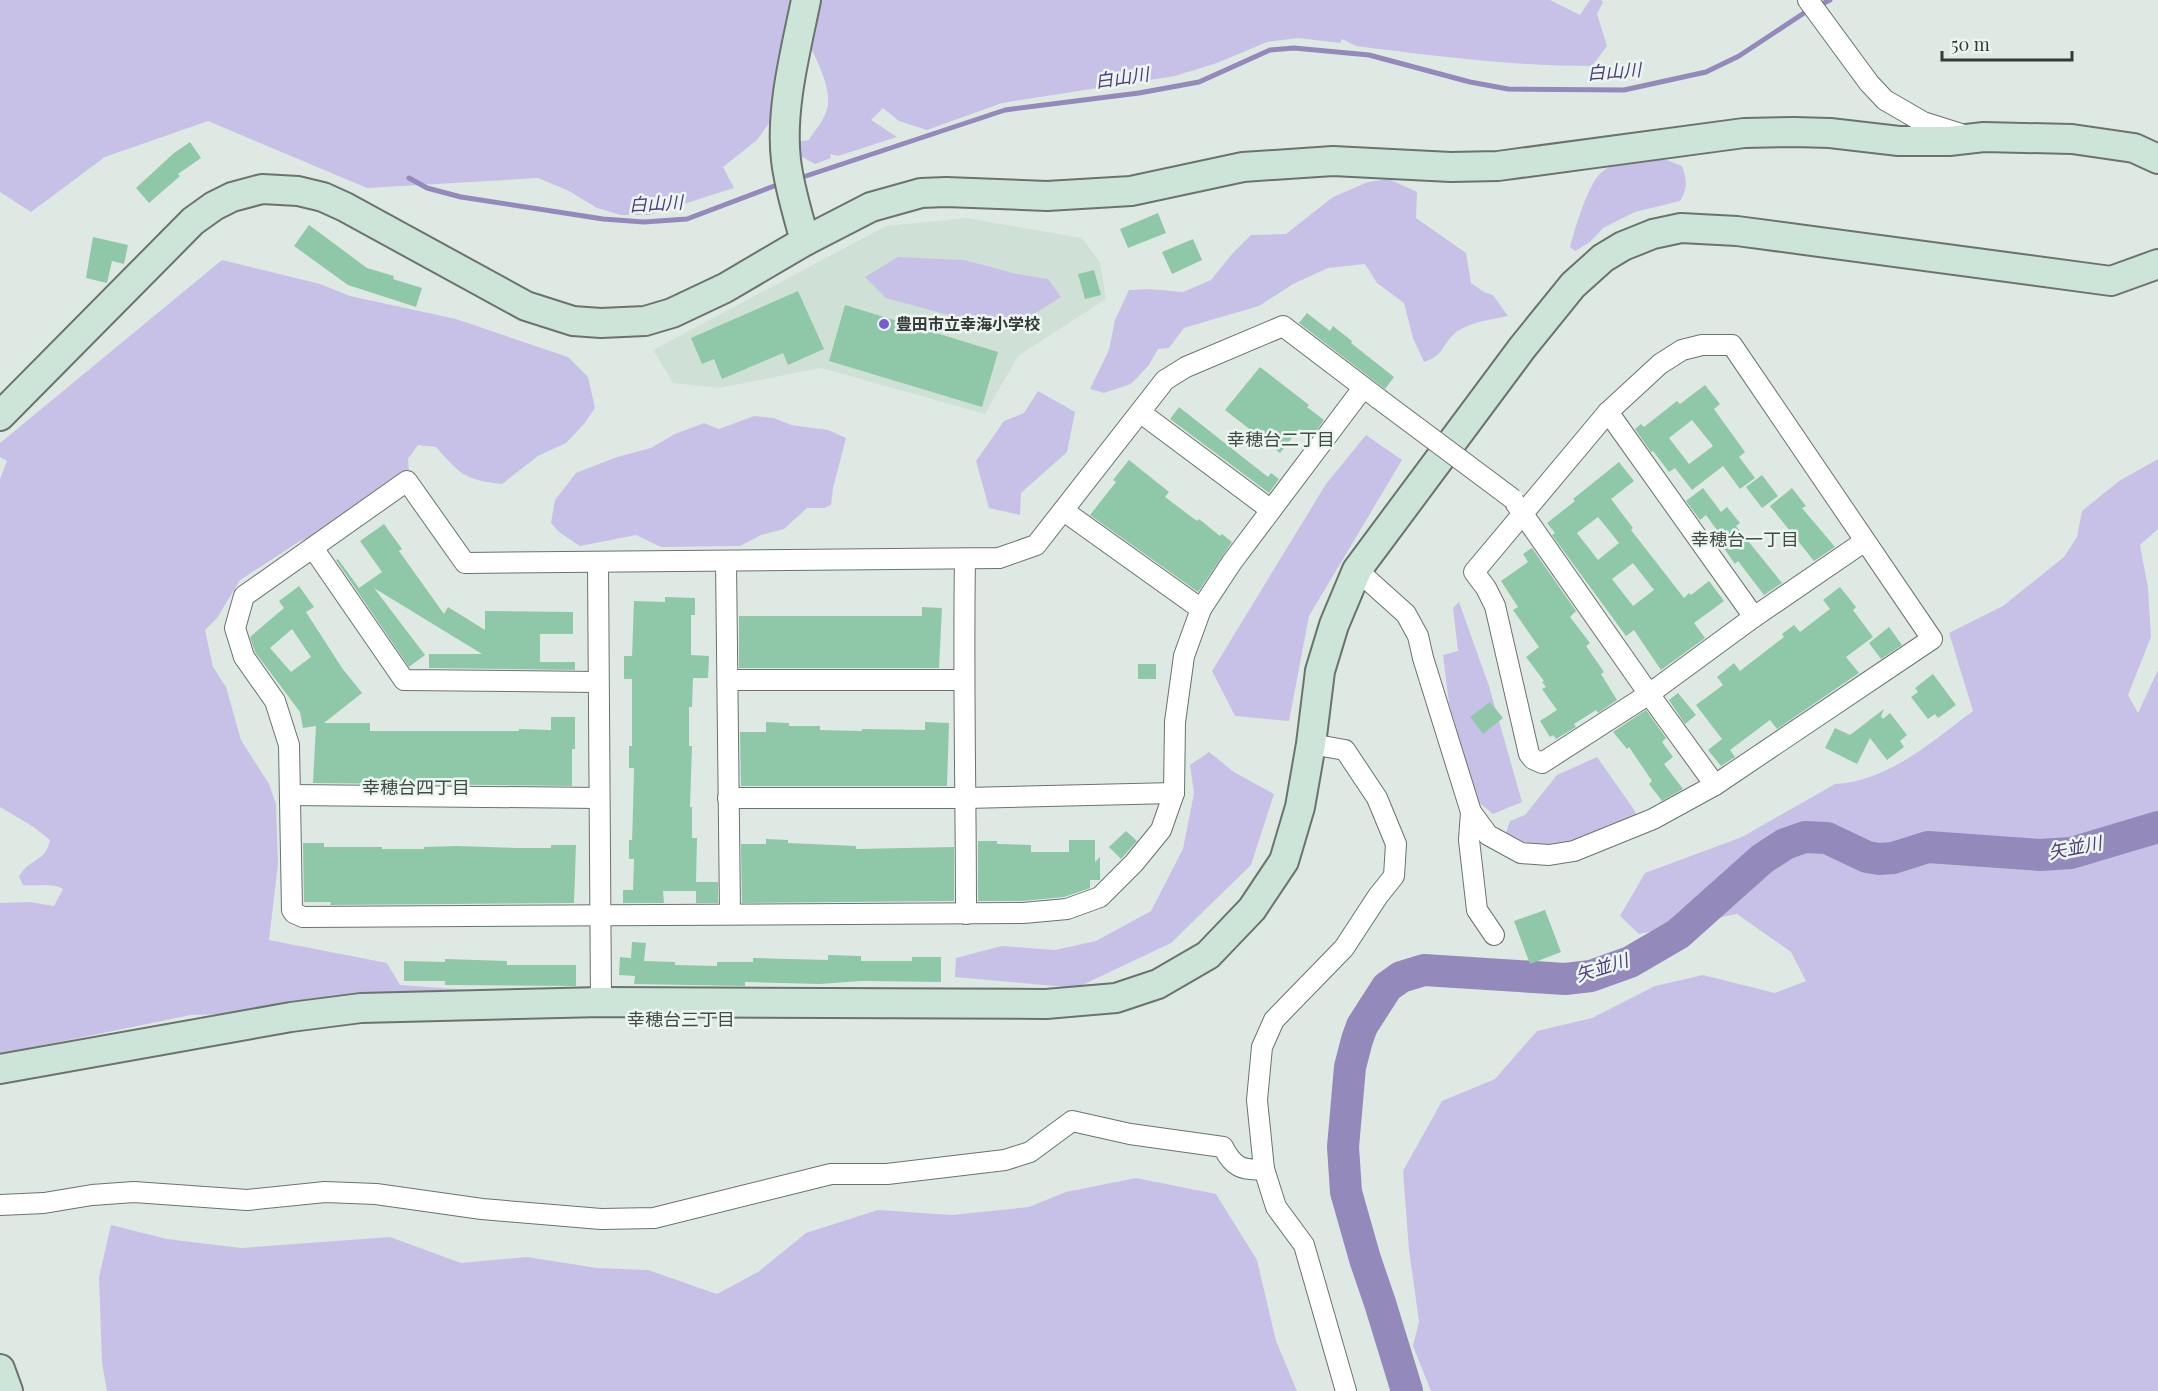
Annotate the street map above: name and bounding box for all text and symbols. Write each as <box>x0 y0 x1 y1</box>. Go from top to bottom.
scale bar <box>1942 24 2072 62</box>
text: 50 m <box>1951 32 1990 56</box>
water label: 白山川 <box>1586 57 1644 85</box>
water label: 白山川 <box>1093 61 1152 93</box>
water label: 白山川 <box>628 190 686 216</box>
place label: 豊田市立幸海小学校 <box>896 313 1040 334</box>
marker: 豊田市立幸海小学校 <box>877 317 891 331</box>
district label: 幸穂台二丁目 <box>1227 427 1335 451</box>
district label: 幸穂台一丁目 <box>1691 527 1799 551</box>
district label: 幸穂台四丁目 <box>362 775 470 799</box>
water label: 矢並川 <box>2046 830 2106 864</box>
water label: 矢並川 <box>1572 947 1633 986</box>
district label: 幸穂台三丁目 <box>627 1007 735 1031</box>

